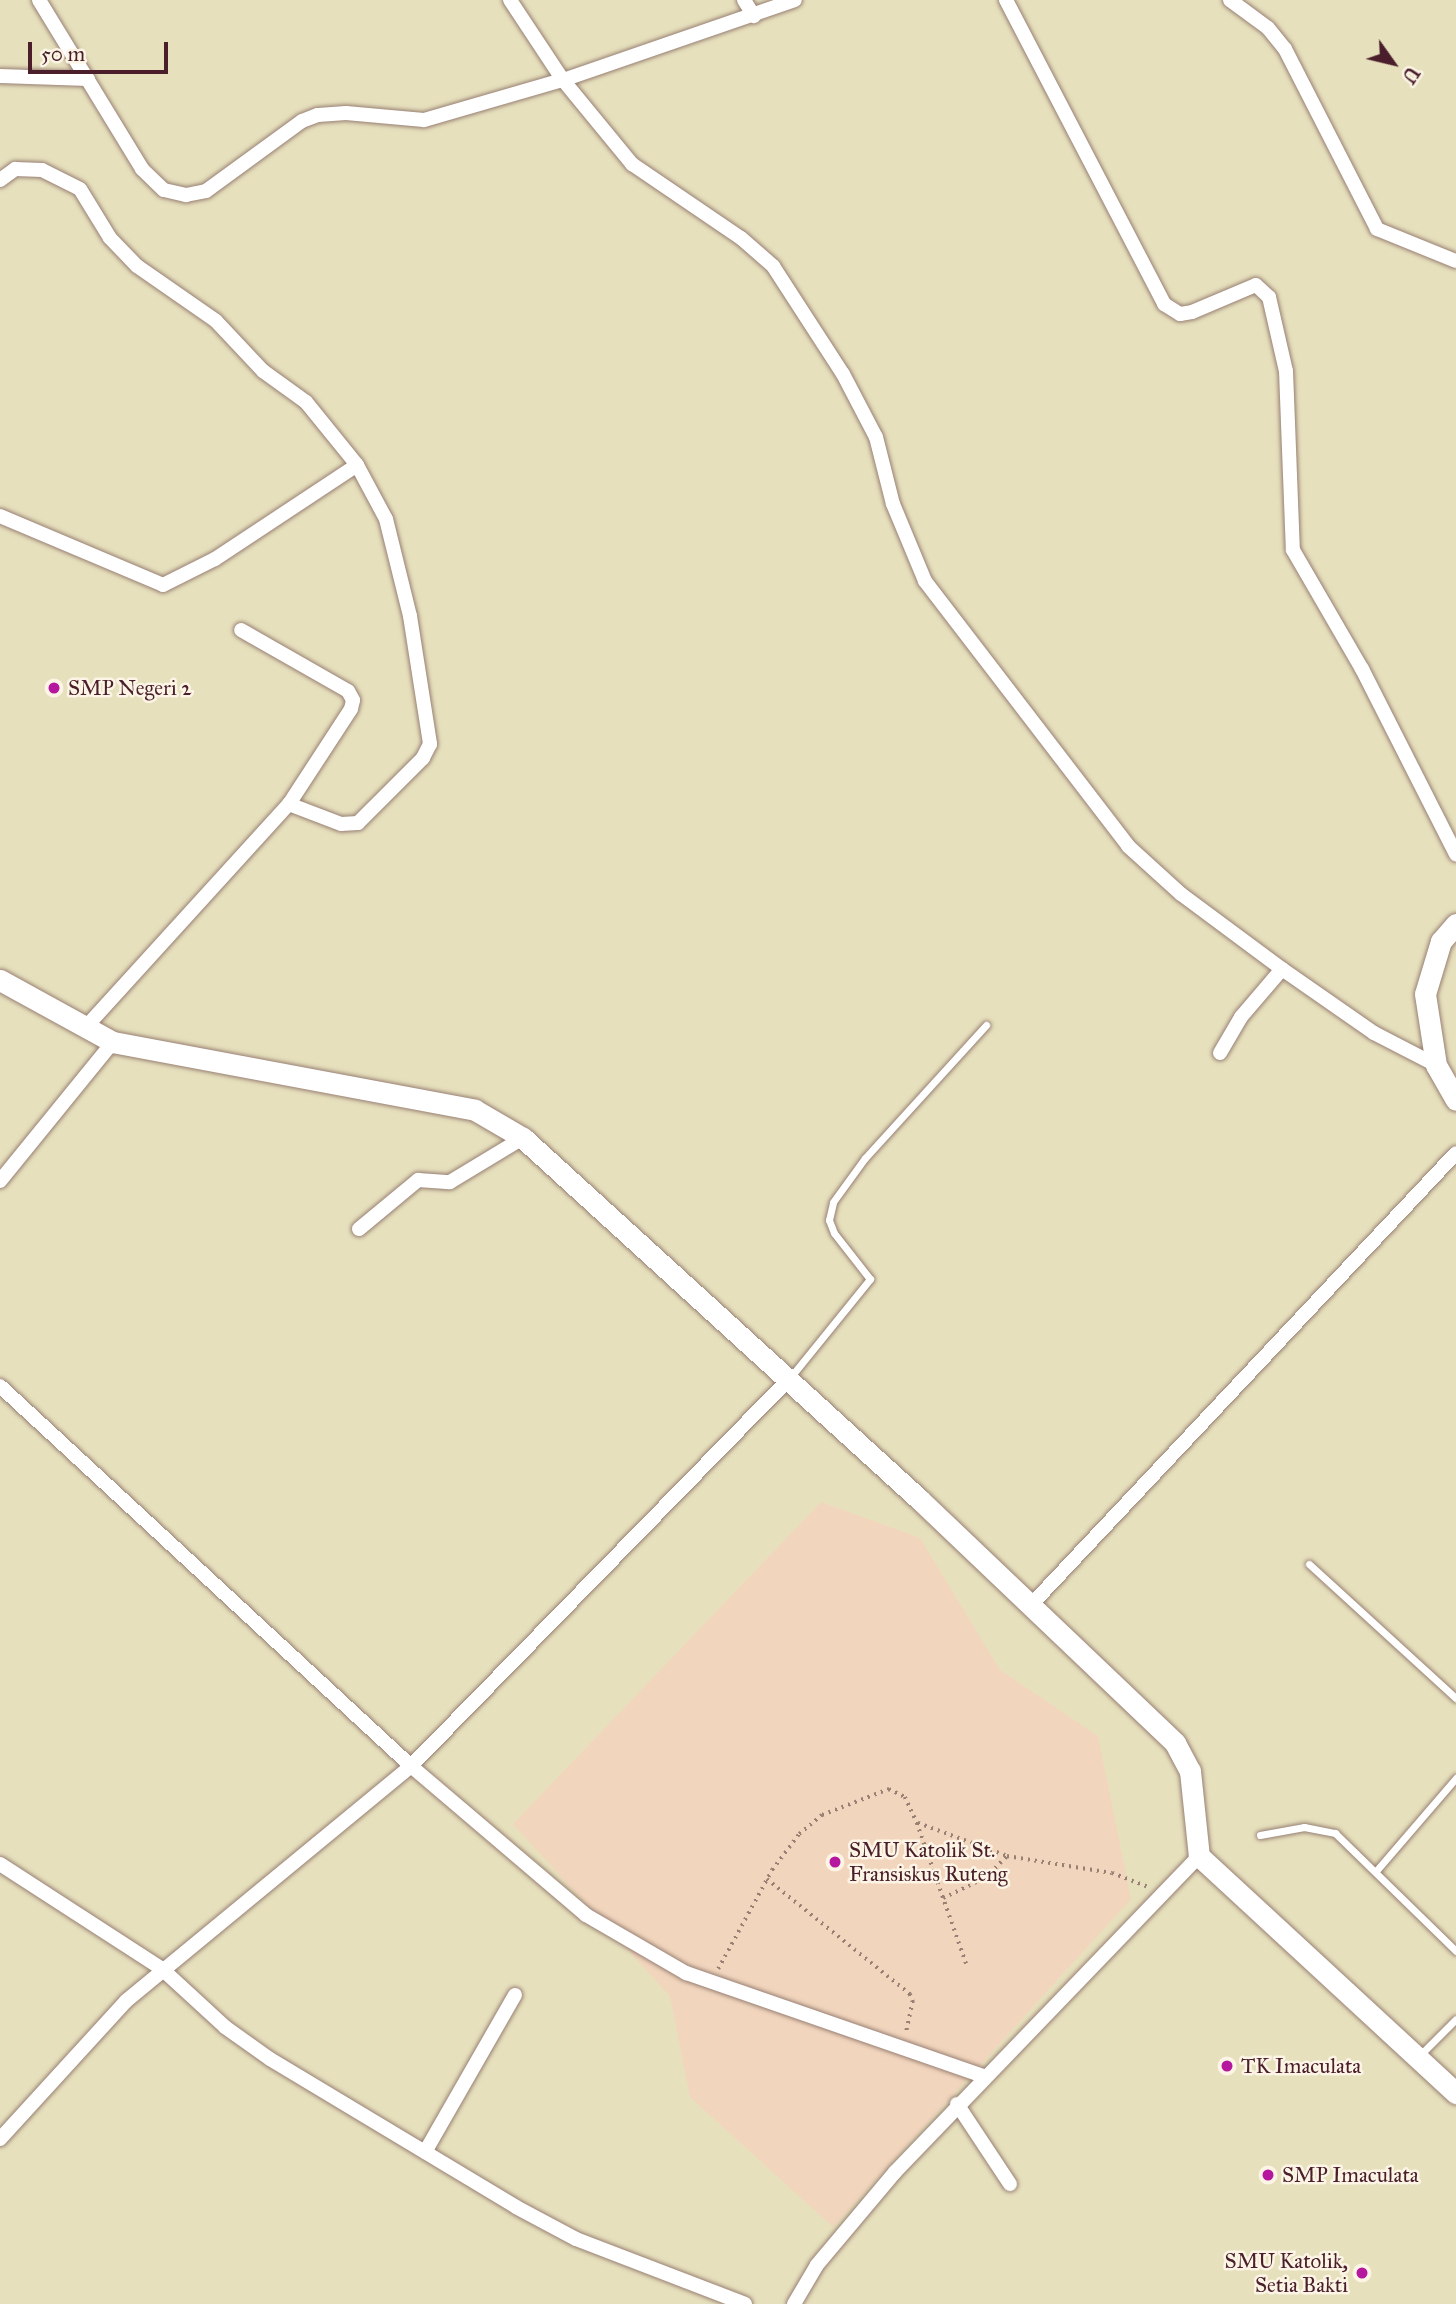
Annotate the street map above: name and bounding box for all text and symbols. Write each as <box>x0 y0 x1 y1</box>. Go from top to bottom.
scale bar <box>32 28 172 72</box>
north arrow <box>1358 28 1428 98</box>
text: 50 m <box>41 41 85 67</box>
text: U <box>1397 62 1425 88</box>
place label: SMP Negeri 2 <box>68 675 192 701</box>
marker: SMP Negeri 2 <box>46 680 62 696</box>
place label: SMU Katolik St. Fransiskus Ruteng <box>849 1837 1008 1887</box>
marker: SMU Katolik St. Fransiskus Ruteng <box>827 1854 843 1870</box>
place label: TK Imaculata <box>1241 2053 1361 2079</box>
marker: TK Imaculata <box>1219 2058 1235 2074</box>
place label: SMP Imaculata <box>1282 2162 1419 2188</box>
marker: SMP Imaculata <box>1260 2167 1276 2183</box>
place label: SMU Katolik, Setia Bakti <box>1225 2248 1348 2298</box>
marker: SMU Katolik, Setia Bakti <box>1354 2265 1370 2281</box>

